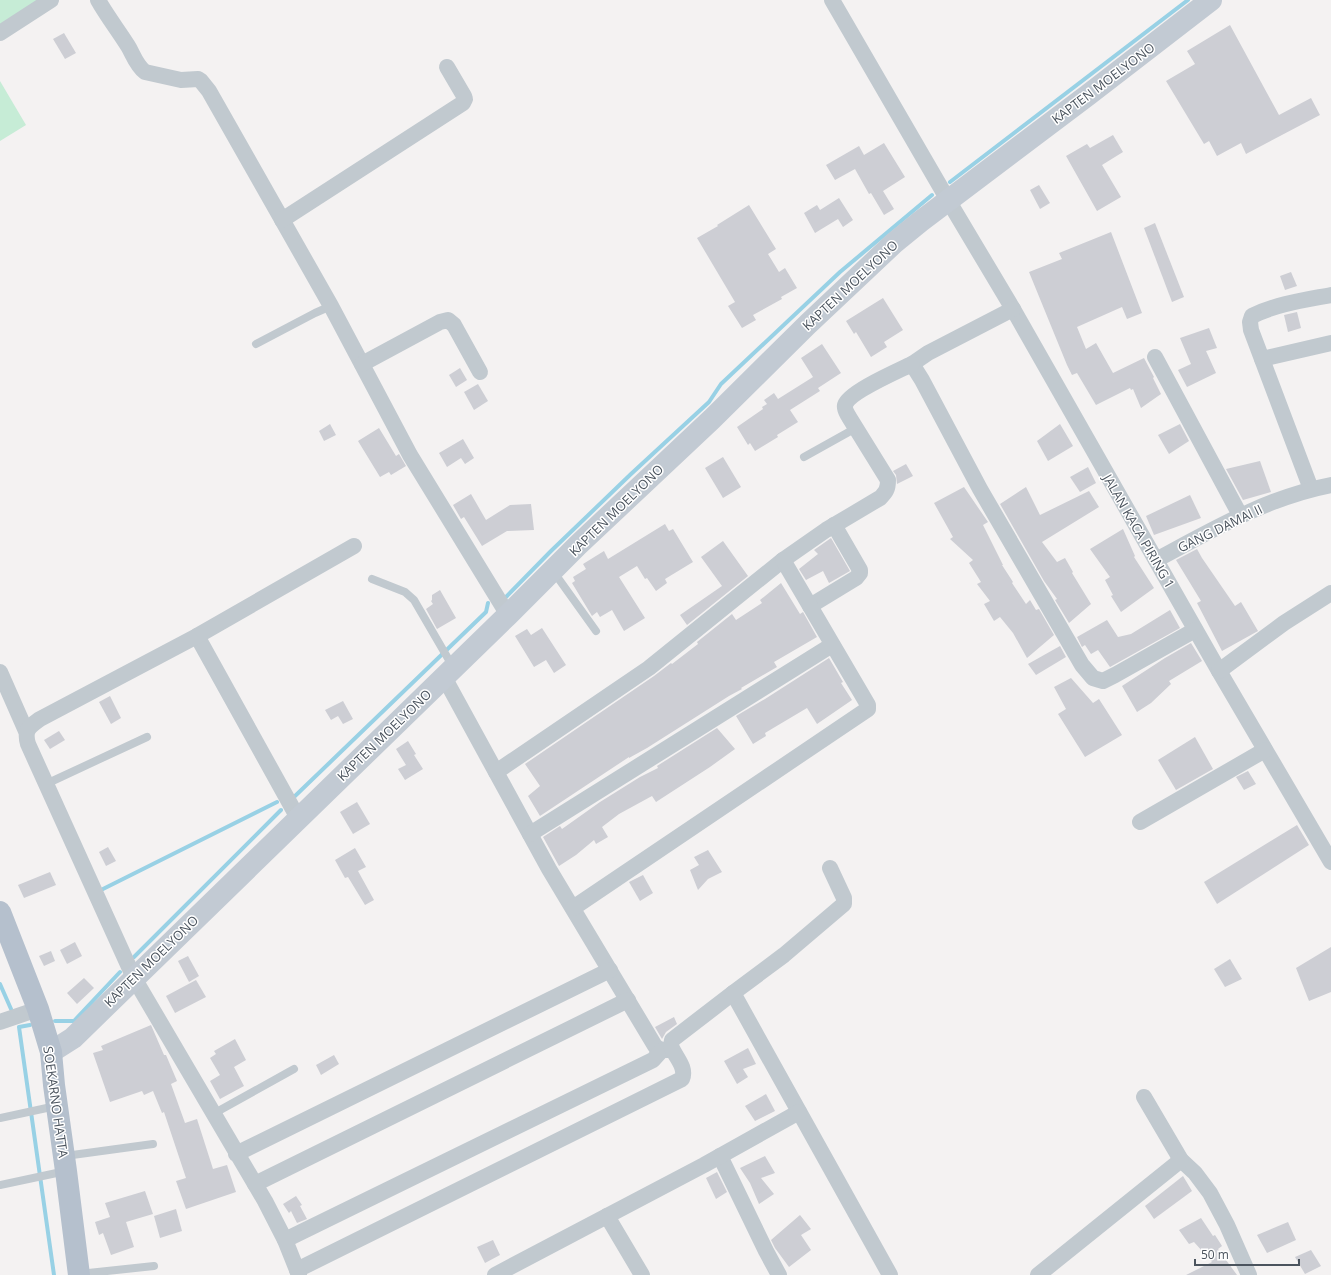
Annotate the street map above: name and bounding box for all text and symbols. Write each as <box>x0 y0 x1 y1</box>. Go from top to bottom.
street label: KAPTEN MOELYONO <box>1048 38 1158 128</box>
street label: KAPTEN MOELYONO <box>798 236 902 334</box>
street label: KAPTEN MOELYONO <box>565 460 667 560</box>
street label: JALAN KACA PIRING 1 <box>1098 469 1179 591</box>
street label: GANG DAMAI II <box>1175 500 1265 556</box>
street label: KAPTEN MOELYONO <box>333 685 435 785</box>
street label: KAPTEN MOELYONO <box>100 911 202 1011</box>
street label: SOEKARNO HATTA <box>39 1045 73 1160</box>
scale bar <box>1195 1241 1299 1267</box>
text: 50 m <box>1201 1246 1229 1263</box>

